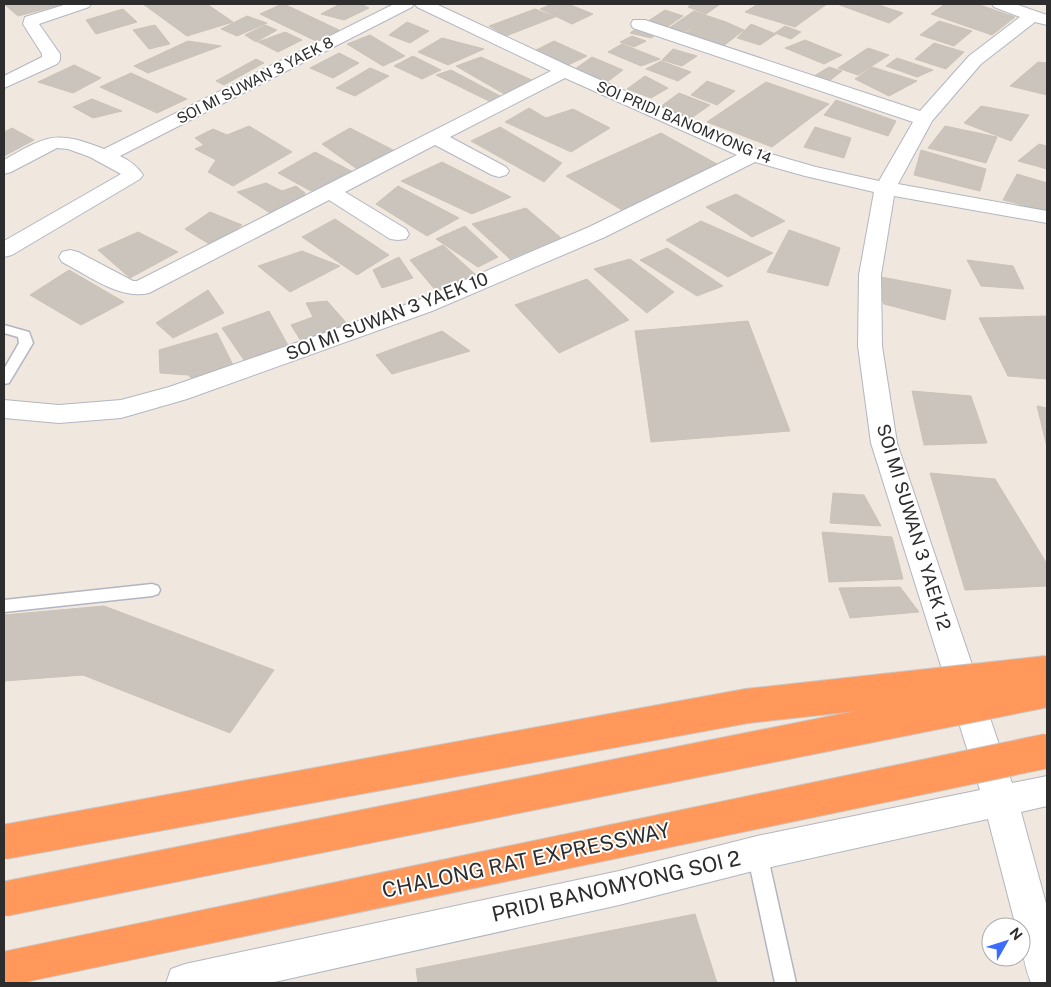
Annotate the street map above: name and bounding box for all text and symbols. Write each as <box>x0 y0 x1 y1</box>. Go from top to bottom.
street label: SOI MI SUWAN 3 YAEK 8 <box>174 33 336 127</box>
street label: SOI PRIDI BANOMYONG 14 <box>594 77 774 167</box>
street label: SOI MI SUWAN 3 YAEK 10 <box>283 268 491 364</box>
street label: SOI MI SUWAN 3 YAEK 12 <box>873 421 955 633</box>
street label: CHALONG RAT EXPRESSWAY <box>380 817 673 903</box>
street label: PRIDI BANOMYONG SOI 2 <box>489 845 743 927</box>
north arrow <box>981 917 1031 967</box>
text: N <box>1006 925 1026 943</box>

